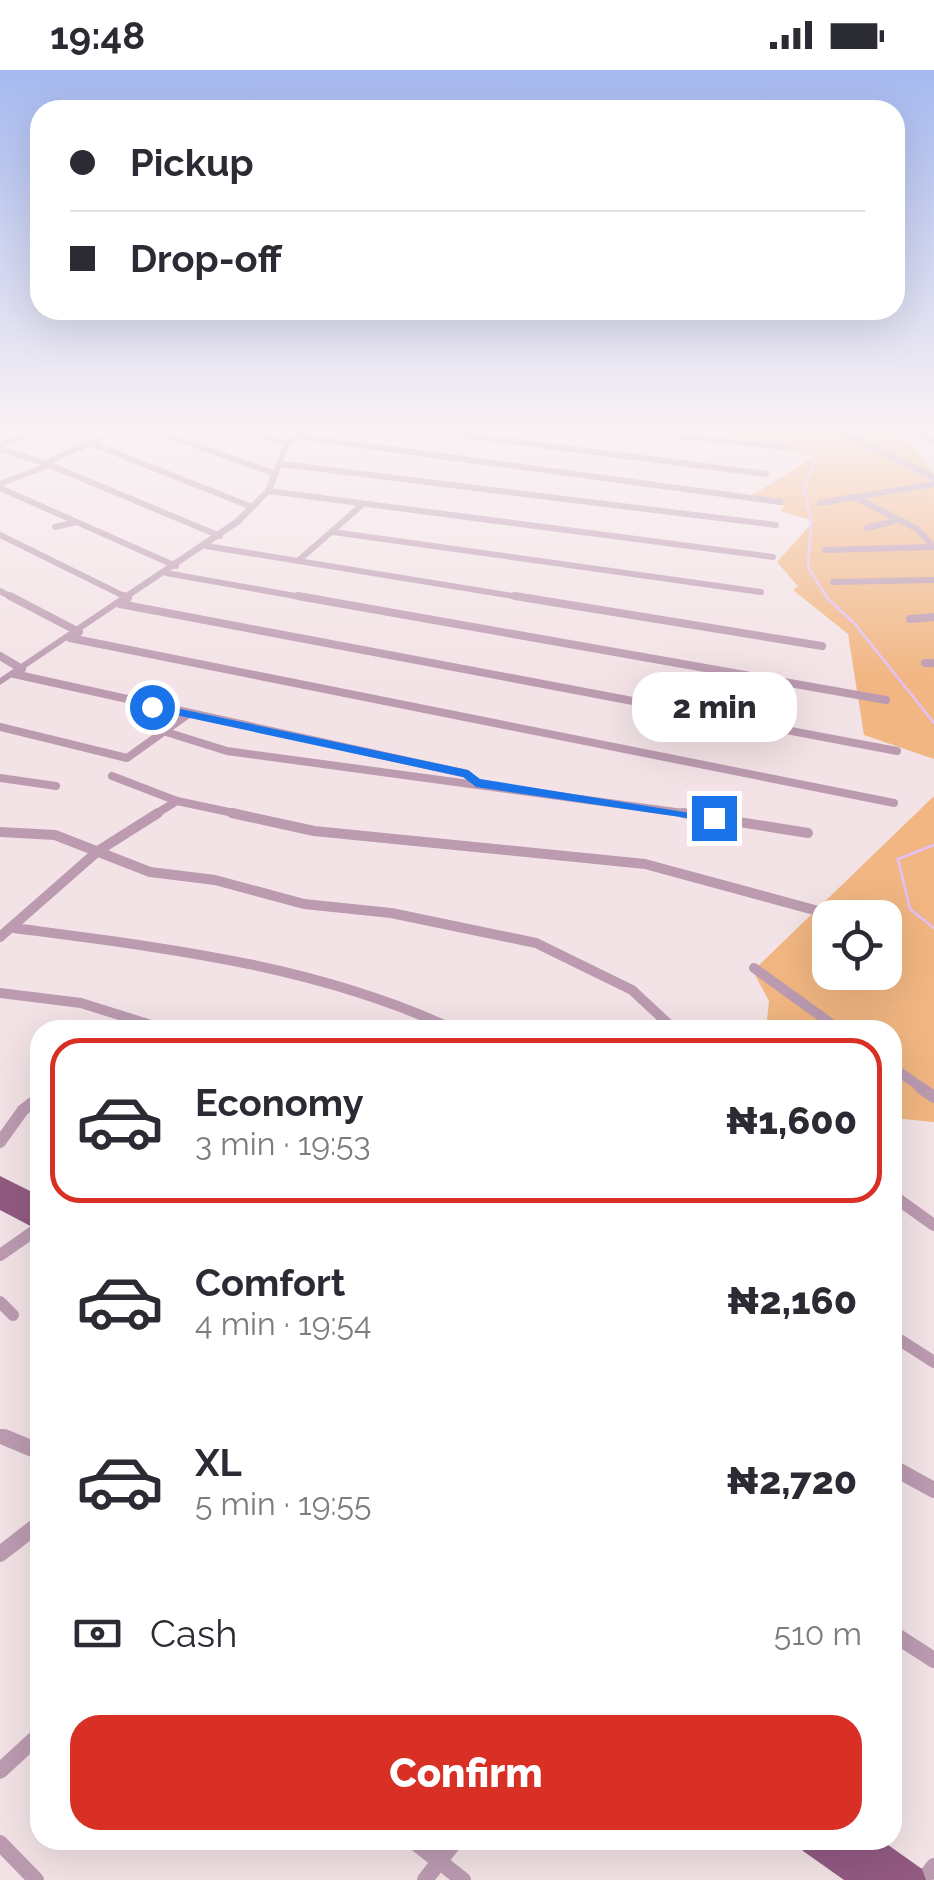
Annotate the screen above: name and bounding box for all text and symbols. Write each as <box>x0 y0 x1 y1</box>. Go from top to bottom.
text: 19:48 <box>50 13 145 58</box>
text: Pickup <box>130 140 254 185</box>
text: Drop-off <box>130 236 282 281</box>
callout: 2 min <box>632 673 796 743</box>
route start <box>130 685 175 730</box>
text: 2 min <box>672 688 757 725</box>
route end <box>692 796 737 841</box>
map controls <box>812 900 902 990</box>
button: locate <box>812 900 902 990</box>
icon: car <box>75 1076 165 1166</box>
text: Economy <box>195 1080 364 1125</box>
text: ₦1,600 <box>725 1098 857 1143</box>
text: 3 min · 19:53 <box>195 1125 371 1162</box>
icon: car <box>75 1256 165 1346</box>
text: Comfort <box>195 1260 345 1305</box>
text: ₦2,160 <box>727 1278 857 1323</box>
text: 4 min · 19:54 <box>195 1305 371 1342</box>
icon: car <box>75 1436 165 1526</box>
text: XL <box>195 1440 242 1485</box>
text: ₦2,720 <box>726 1458 857 1503</box>
text: 5 min · 19:55 <box>195 1485 371 1522</box>
icon: cash <box>70 1606 125 1661</box>
text: Cash <box>150 1611 237 1656</box>
text: 510 m <box>774 1615 862 1652</box>
button: Confirm <box>70 1715 862 1830</box>

